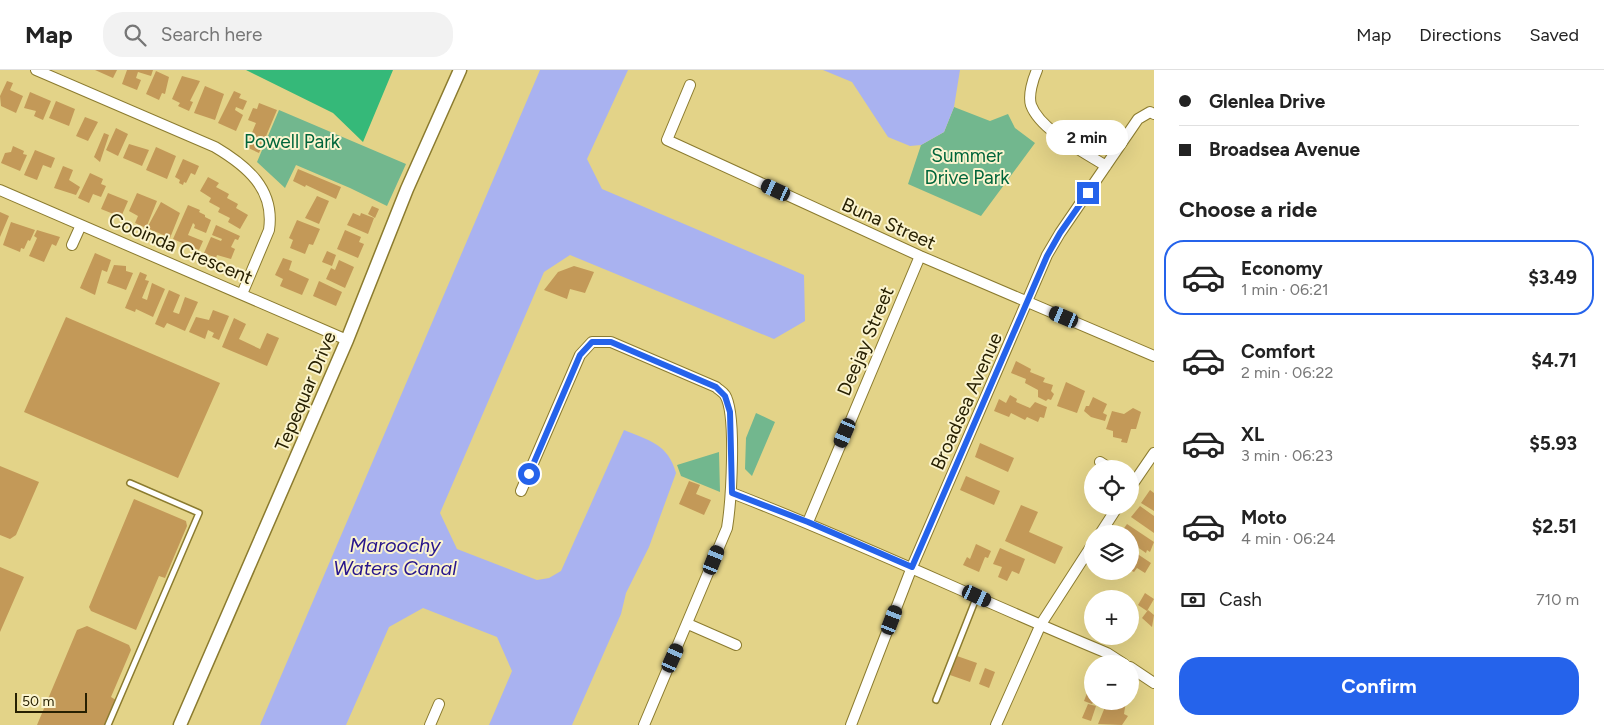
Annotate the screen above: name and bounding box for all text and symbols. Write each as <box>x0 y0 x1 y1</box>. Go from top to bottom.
search box <box>103 12 453 57</box>
text: Map <box>25 20 73 49</box>
icon: search <box>121 21 149 49</box>
text: Search here <box>161 23 262 46</box>
text: Map <box>1356 24 1391 46</box>
text: Directions <box>1419 24 1501 46</box>
text: Saved <box>1529 24 1579 46</box>
text: Glenlea Drive <box>1209 90 1325 113</box>
callout: 2 min <box>1047 121 1129 156</box>
text: 2 min <box>1067 128 1107 147</box>
park label: Powell Park <box>244 130 341 153</box>
text: Broadsea Avenue <box>1209 138 1360 161</box>
park label: Summer Drive Park <box>925 144 1010 189</box>
car <box>759 177 792 203</box>
route end <box>1077 182 1099 204</box>
street label: Buna Street <box>838 193 939 254</box>
text: Choose a ride <box>1179 196 1317 223</box>
street label: Cooinda Crescent <box>105 208 256 289</box>
icon: car <box>1181 255 1226 300</box>
text: Economy <box>1241 257 1323 280</box>
text: $3.49 <box>1528 266 1577 289</box>
text: 1 min · 06:21 <box>1241 280 1329 299</box>
street label: Deejay Street <box>832 283 899 399</box>
car <box>1047 304 1080 330</box>
street label: Tepequar Drive <box>270 328 341 454</box>
street label: Broadsea Avenue <box>926 329 1007 473</box>
icon: car <box>1181 338 1226 383</box>
text: Comfort <box>1241 340 1316 363</box>
text: $4.71 <box>1531 349 1577 372</box>
text: 2 min · 06:22 <box>1241 363 1333 382</box>
car <box>832 416 857 450</box>
icon: car <box>1181 421 1226 466</box>
text: XL <box>1241 423 1264 446</box>
text: $5.93 <box>1529 432 1577 455</box>
text: 3 min · 06:23 <box>1241 446 1333 465</box>
map controls <box>1084 460 1139 710</box>
button: locate <box>1084 460 1139 515</box>
route start <box>518 463 540 485</box>
icon: car <box>1181 504 1226 549</box>
text: Moto <box>1241 506 1287 529</box>
text: $2.51 <box>1532 515 1577 538</box>
button: layers <box>1084 525 1139 580</box>
text: 4 min · 06:24 <box>1241 529 1335 548</box>
water label: Maroochy Waters Canal <box>333 533 457 580</box>
car <box>701 543 726 577</box>
car <box>960 583 993 609</box>
icon: cash <box>1179 586 1207 614</box>
text: Cash <box>1219 588 1262 611</box>
button: + <box>1084 590 1139 645</box>
text: 710 m <box>1536 590 1579 609</box>
car <box>879 603 904 637</box>
car <box>660 641 685 675</box>
button: − <box>1084 655 1139 710</box>
button: Confirm <box>1179 657 1579 715</box>
scale bar <box>15 690 88 713</box>
text: 50 m <box>22 693 54 710</box>

